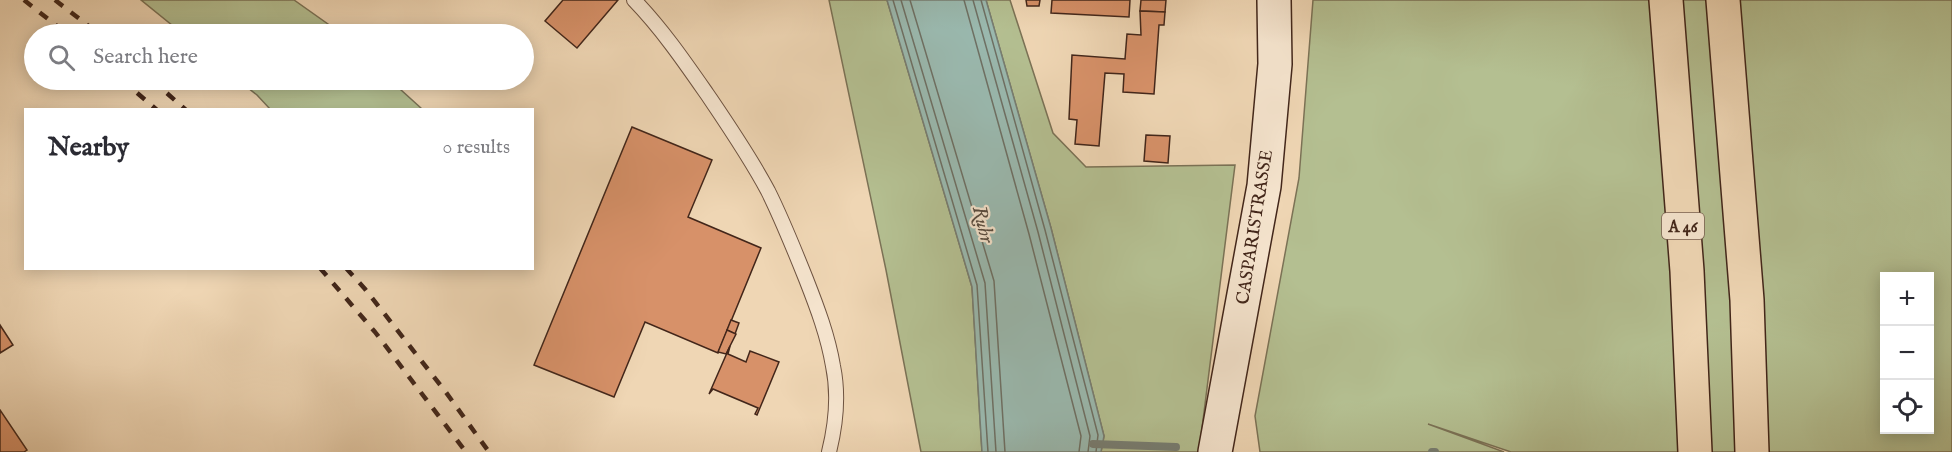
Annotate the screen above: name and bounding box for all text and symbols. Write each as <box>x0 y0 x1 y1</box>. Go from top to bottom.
search box <box>24 24 534 90</box>
icon: search <box>45 41 78 74</box>
text: Search here <box>93 43 198 71</box>
text: Nearby <box>48 131 129 164</box>
text: 0 results <box>443 135 510 160</box>
street label: CASPARISTRASSE <box>1232 148 1279 306</box>
water label: Ruhr <box>966 203 999 247</box>
road number: A 46 <box>1662 213 1704 239</box>
map controls <box>1880 272 1934 434</box>
button: + <box>1880 272 1934 326</box>
button: − <box>1880 326 1934 380</box>
button: locate <box>1880 380 1934 434</box>

